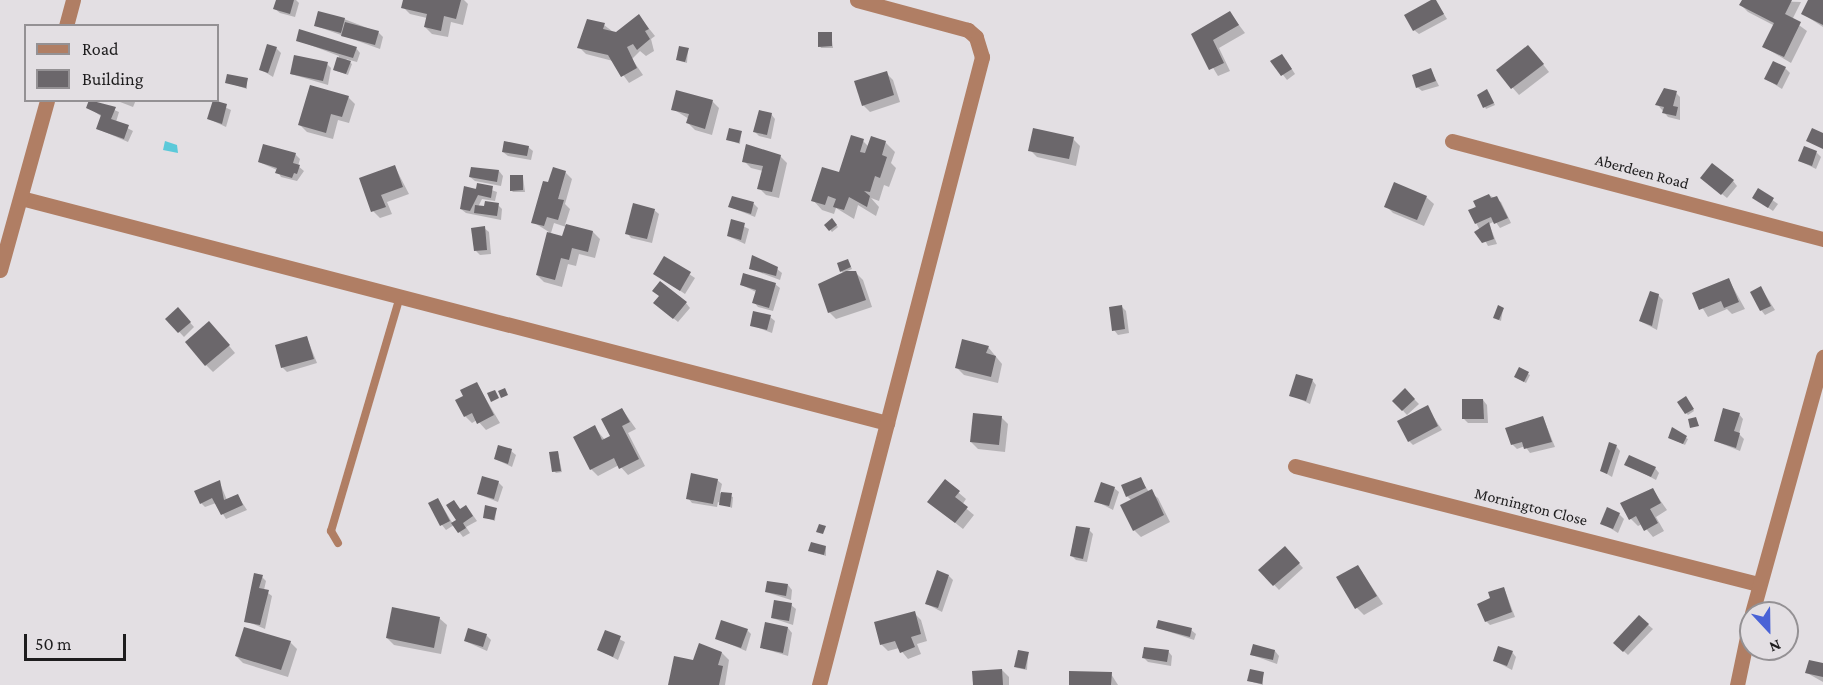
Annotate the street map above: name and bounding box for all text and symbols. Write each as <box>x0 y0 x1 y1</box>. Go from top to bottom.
legend <box>24 24 219 102</box>
text: Road <box>82 39 119 59</box>
text: Building <box>82 69 143 89</box>
street label: Aberdeen Road <box>1593 150 1691 194</box>
street label: Mornington Close <box>1473 484 1589 530</box>
north arrow <box>1739 601 1799 661</box>
scale bar <box>27 622 129 660</box>
text: 50 m <box>35 634 72 654</box>
text: N <box>1767 636 1783 656</box>

